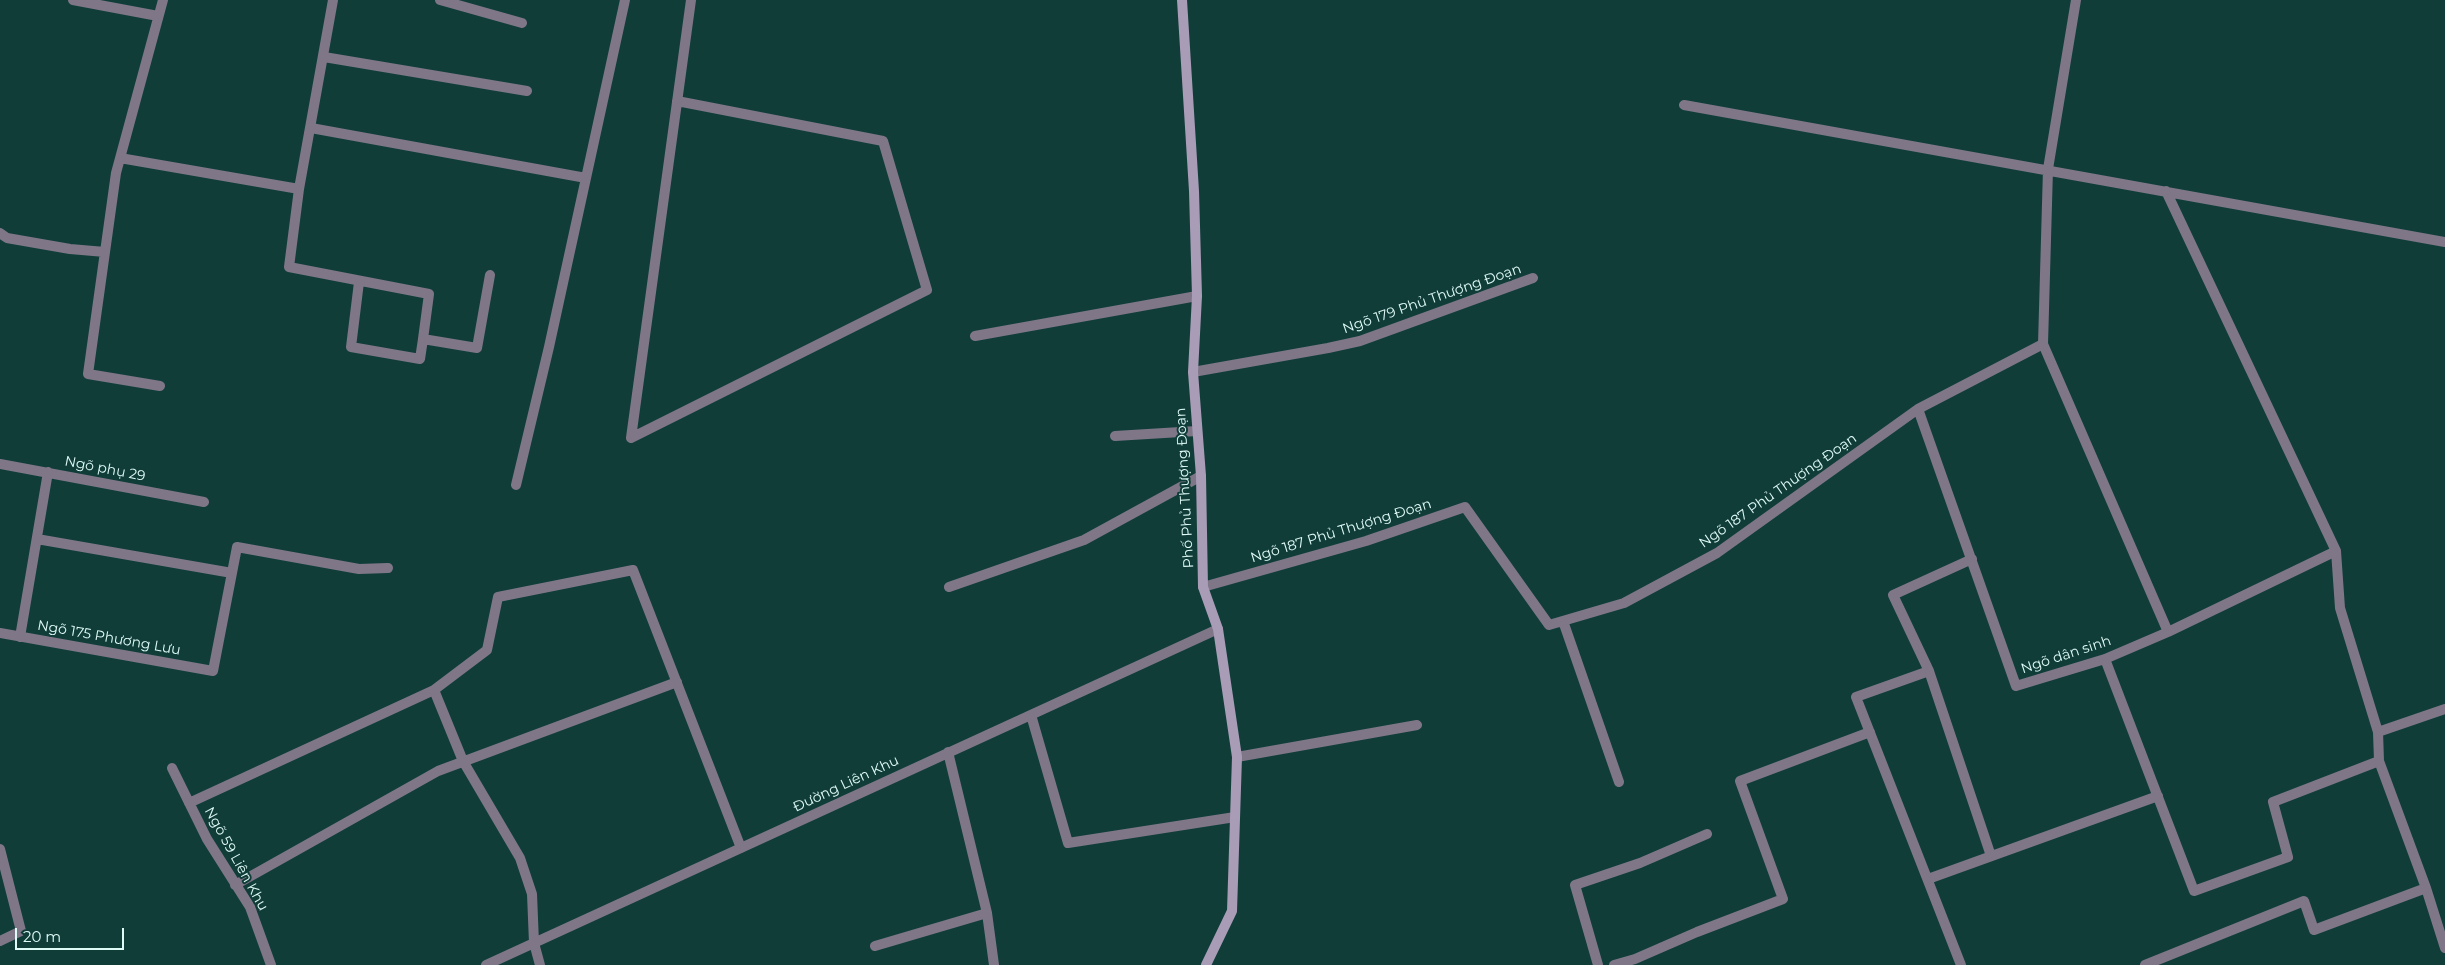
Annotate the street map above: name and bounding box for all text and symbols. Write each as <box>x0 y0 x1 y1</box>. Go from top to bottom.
street label: Ngõ 179 Phủ Thượng Đoạn <box>1340 260 1524 338</box>
street label: Phố Phủ Thượng Đoạn <box>1172 407 1198 569</box>
street label: Ngõ 187 Phủ Thượng Đoạn <box>1696 430 1860 552</box>
street label: Ngõ phụ 29 <box>63 453 147 485</box>
street label: Ngõ 187 Phủ Thượng Đoạn <box>1249 495 1433 567</box>
street label: Ngõ 175 Phương Lưu <box>36 617 182 659</box>
street label: Ngõ dân sinh <box>2019 633 2113 677</box>
street label: Đường Liên Khu <box>790 752 902 816</box>
street label: Ngõ 59 Liên Khu <box>201 804 271 914</box>
scale bar <box>18 918 126 950</box>
text: 20 m <box>23 927 61 946</box>

